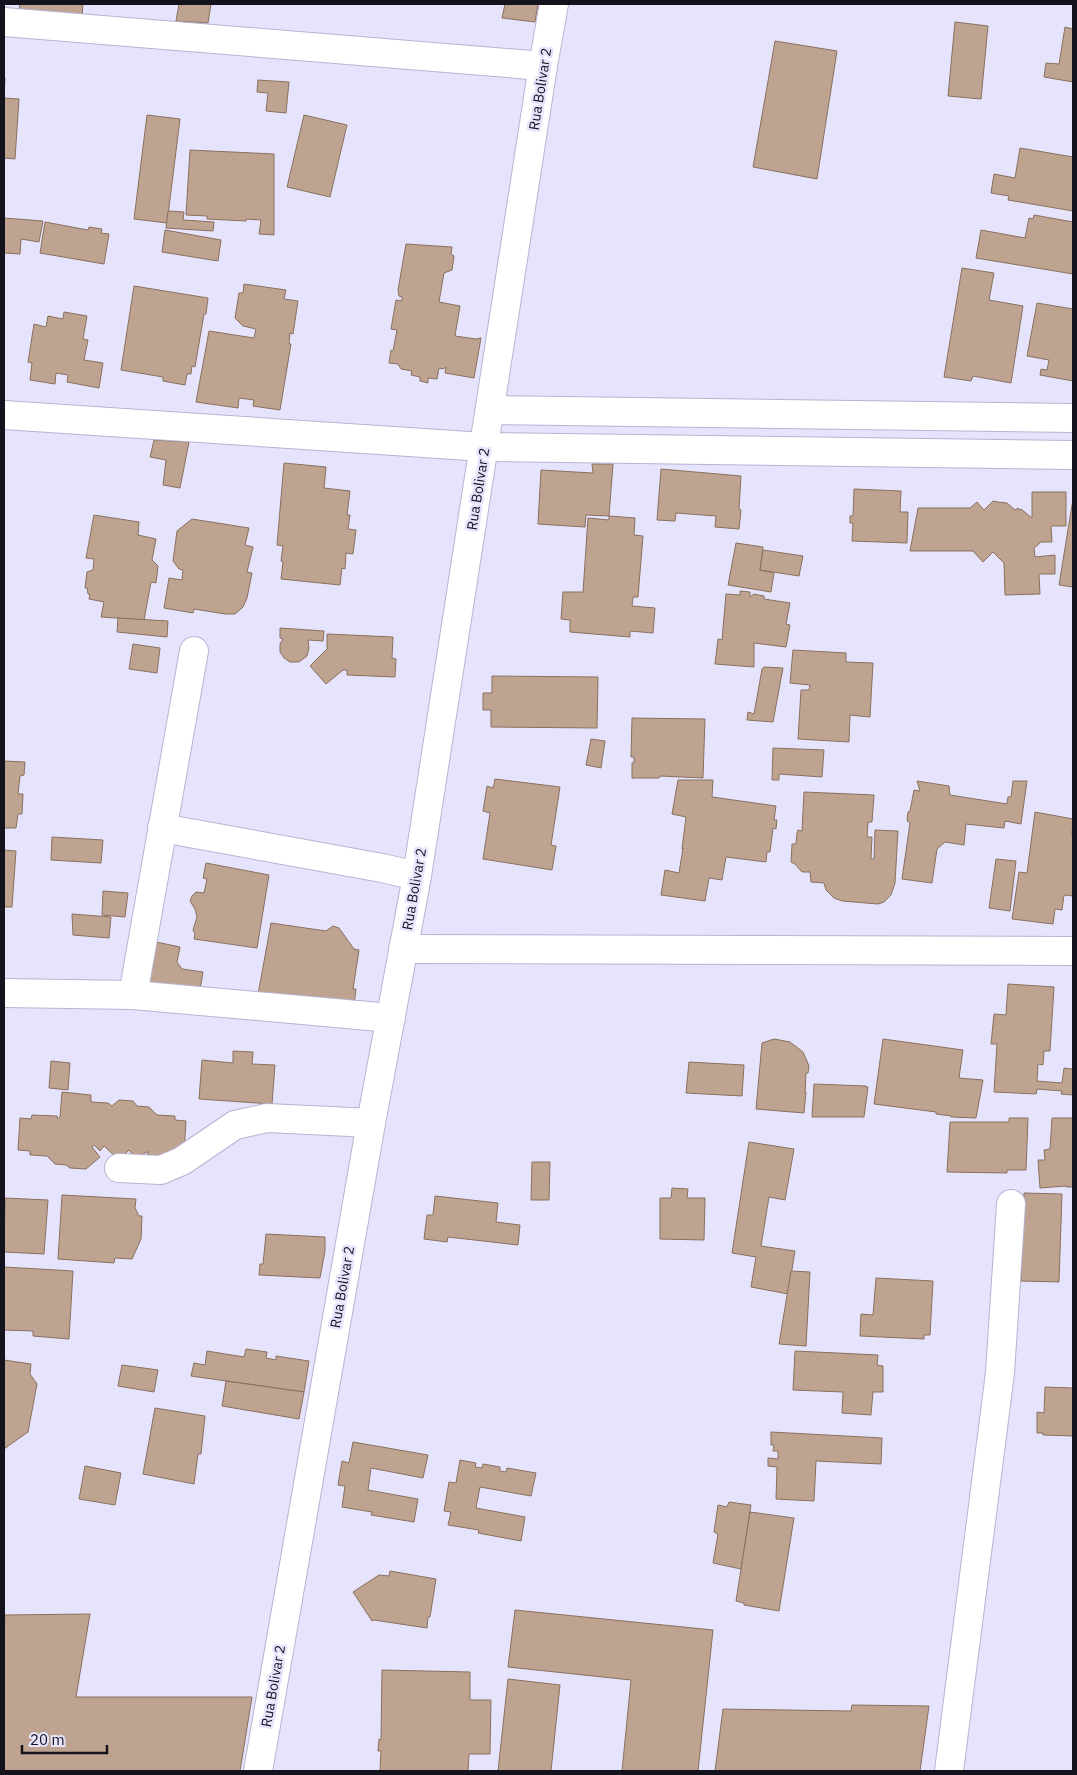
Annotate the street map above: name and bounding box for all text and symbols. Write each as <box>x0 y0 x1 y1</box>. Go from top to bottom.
street label: Rua Bolivar 2 <box>525 47 555 131</box>
street label: Rua Bolivar 2 <box>463 447 493 531</box>
street label: Rua Bolivar 2 <box>398 847 430 931</box>
street label: Rua Bolivar 2 <box>326 1245 358 1329</box>
street label: Rua Bolivar 2 <box>257 1644 289 1728</box>
scale bar <box>22 1722 108 1754</box>
text: 20 m <box>30 1730 65 1749</box>

